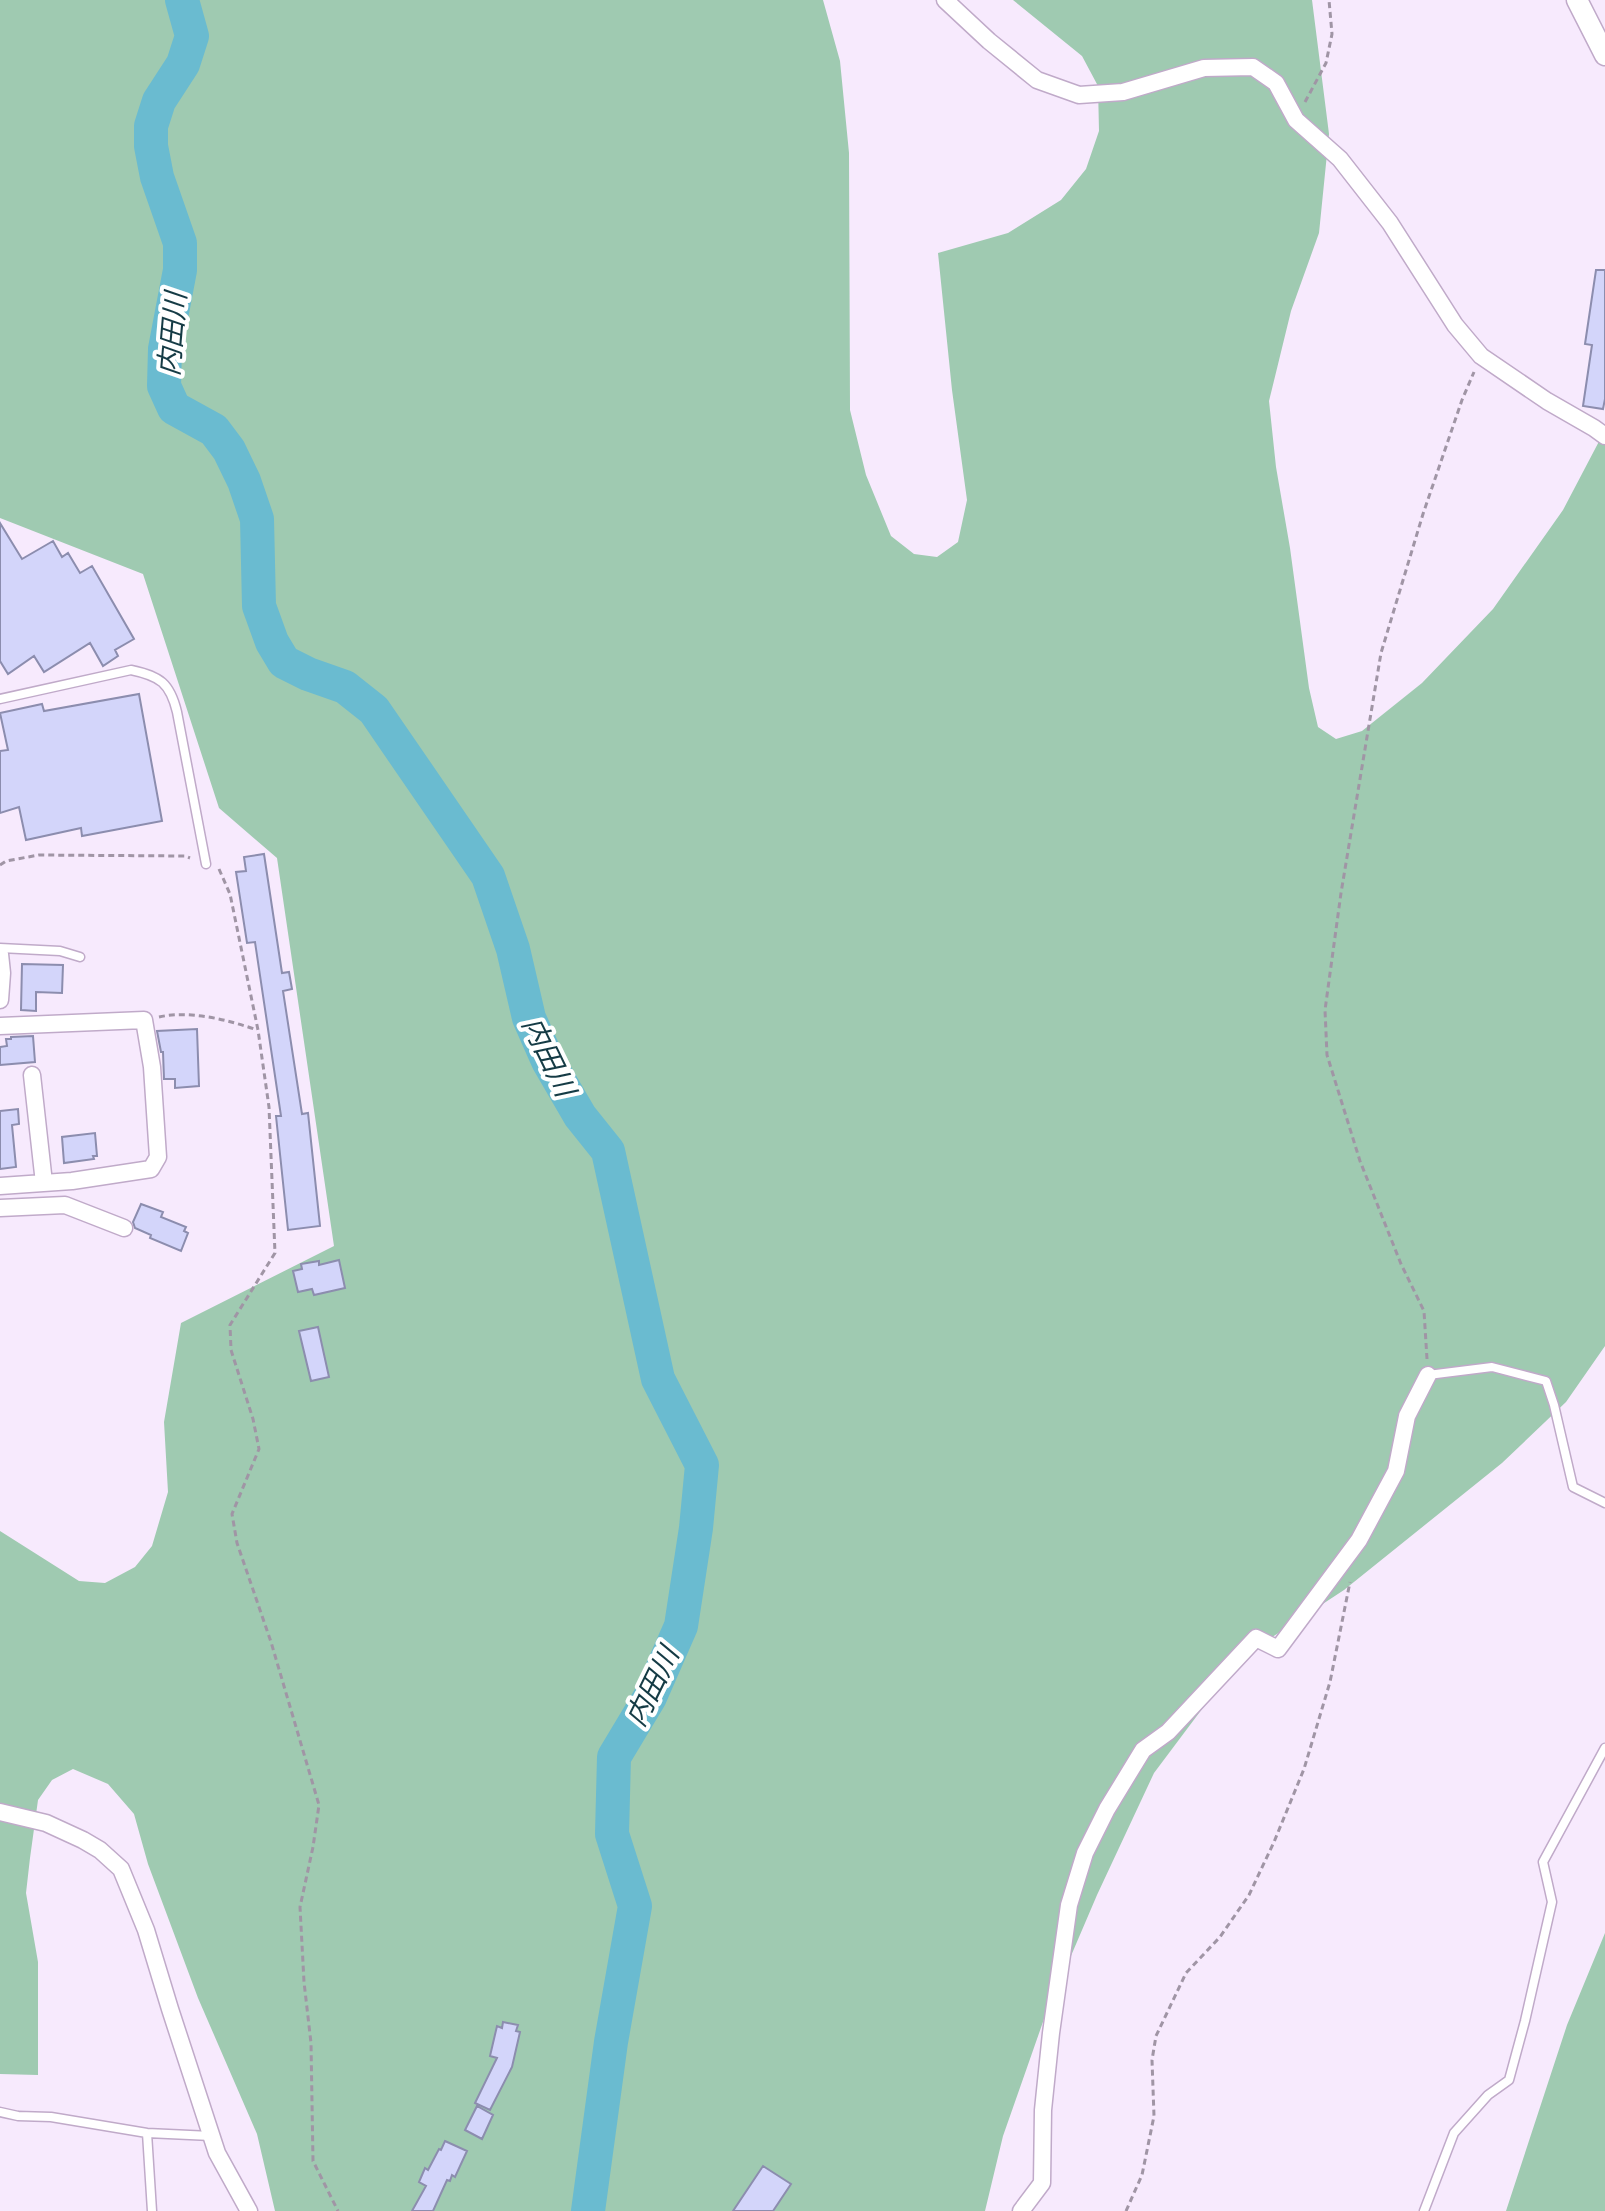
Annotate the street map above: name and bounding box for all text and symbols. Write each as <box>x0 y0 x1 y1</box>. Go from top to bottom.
water label: 内田川 <box>148 288 194 378</box>
water label: 内田川 <box>515 1010 587 1105</box>
water label: 内田川 <box>616 1637 688 1732</box>

